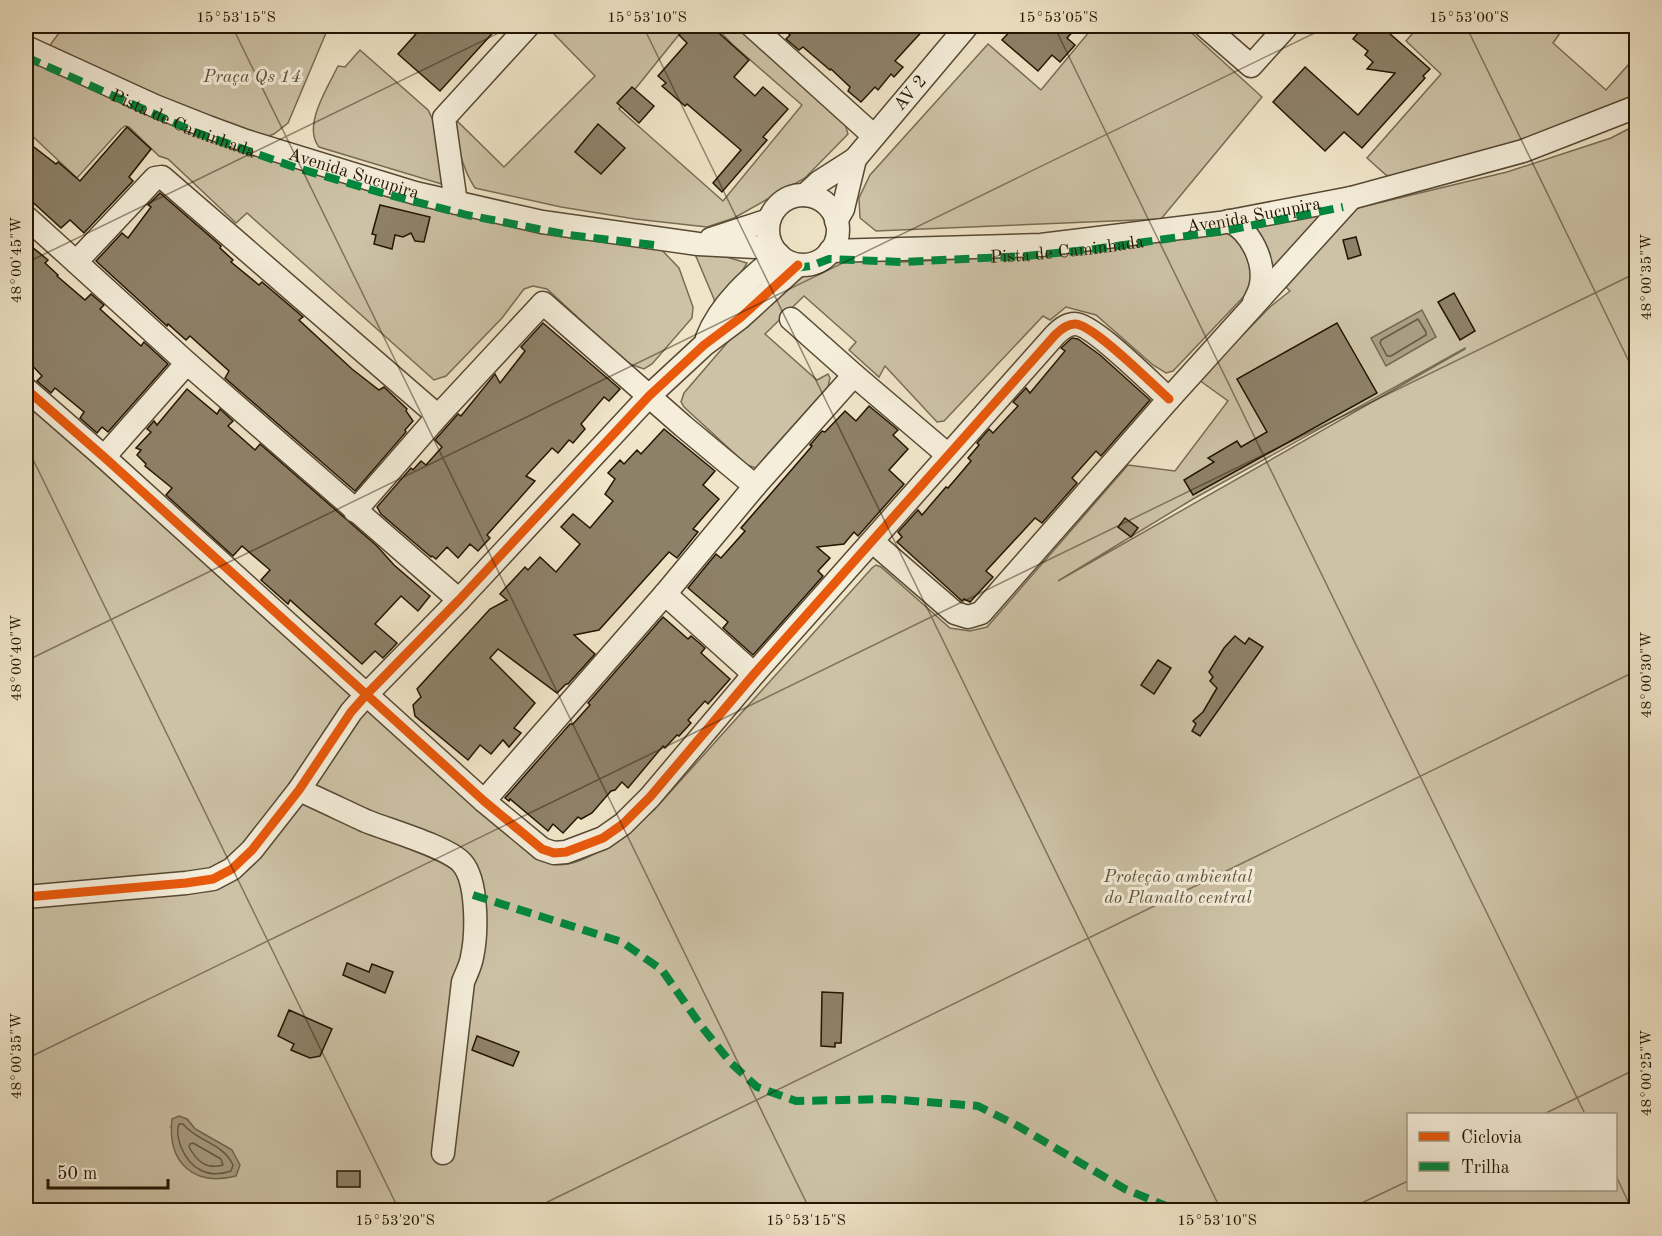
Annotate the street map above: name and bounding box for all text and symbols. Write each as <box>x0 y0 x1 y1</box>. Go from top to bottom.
text: 15°53'15"S <box>196 11 276 26</box>
text: 15°53'10"S <box>607 11 687 26</box>
text: 15°53'05"S <box>1018 11 1098 26</box>
text: 15°53'00"S <box>1429 11 1509 26</box>
park label: Praça Qs 14 <box>202 68 301 86</box>
street label: AV 2 <box>891 72 930 114</box>
street label: Pista de Caminhada <box>108 87 258 162</box>
street label: Avenida Sucupira <box>286 145 422 203</box>
street label: Avenida Sucupira <box>1186 195 1323 236</box>
text: 48°00'45"W <box>10 217 25 303</box>
street label: Pista de Caminhada <box>990 233 1145 267</box>
text: 48°00'35"W <box>1640 234 1655 320</box>
text: 48°00'40"W <box>10 615 25 701</box>
text: 48°00'30"W <box>1640 632 1655 718</box>
park label: Proteção ambiental do Planalto central <box>1103 868 1253 907</box>
text: 48°00'35"W <box>10 1013 25 1099</box>
text: 48°00'25"W <box>1640 1030 1655 1116</box>
legend <box>1407 1113 1617 1191</box>
text: Ciclovia <box>1461 1129 1522 1147</box>
scale bar <box>48 1152 168 1190</box>
text: Trilha <box>1461 1159 1510 1177</box>
text: 50 m <box>57 1165 97 1183</box>
text: 15°53'20"S <box>355 1214 435 1229</box>
text: 15°53'15"S <box>766 1214 846 1229</box>
text: 15°53'10"S <box>1177 1214 1257 1229</box>

